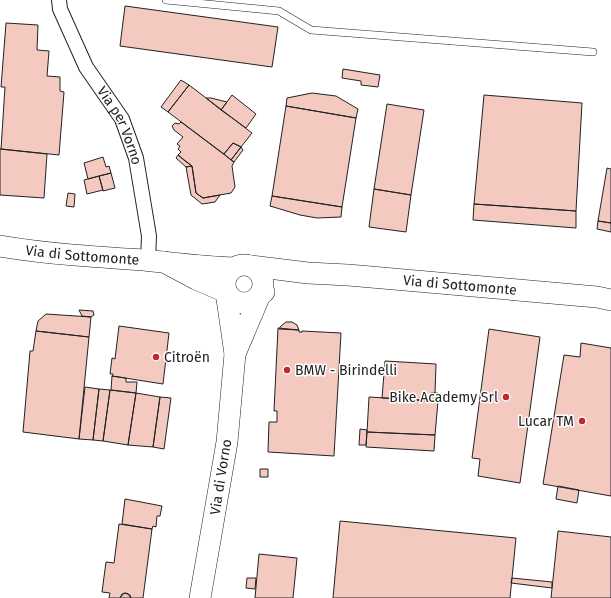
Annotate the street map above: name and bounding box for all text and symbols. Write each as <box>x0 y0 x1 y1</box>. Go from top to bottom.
street label: Via per Vorno <box>94 83 145 166</box>
street label: Via di Sottomonte <box>25 241 140 268</box>
street label: Via di Sottomonte <box>403 271 518 298</box>
place label: Citroën <box>164 349 210 366</box>
marker: Citroën <box>151 352 161 362</box>
place label: BMW - Birindelli <box>295 362 397 379</box>
marker: BMW - Birindelli <box>282 365 292 375</box>
place label: Bike Academy Srl <box>389 389 498 406</box>
marker: Bike Academy Srl <box>501 392 511 402</box>
place label: Lucar TM <box>518 413 574 430</box>
marker: Lucar TM <box>577 416 587 426</box>
street label: Via di Vorno <box>207 438 235 516</box>

